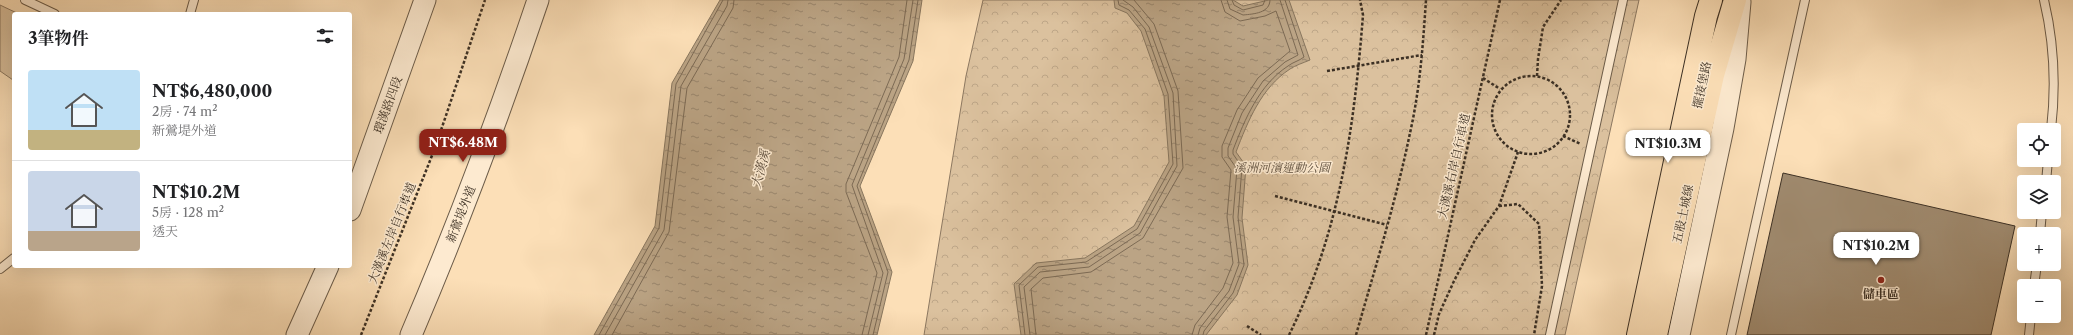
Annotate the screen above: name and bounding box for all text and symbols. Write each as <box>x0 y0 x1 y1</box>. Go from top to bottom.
icon: filters <box>314 25 336 47</box>
text: 3筆物件 <box>28 28 89 48</box>
street label: 擺接堡路 <box>1689 60 1714 110</box>
street label: 環漢路四段 <box>370 74 405 136</box>
text: NT$6,480,000 <box>152 81 272 101</box>
icon: home <box>60 86 108 134</box>
text: 2房 · 74 m² <box>152 103 217 119</box>
street label: 大漢溪右岸自行車道 <box>1434 112 1473 220</box>
text: 新鶯堤外道 <box>152 122 217 138</box>
map controls <box>2017 123 2061 323</box>
button: locate <box>2017 123 2061 167</box>
pin: NT$6.48M <box>422 129 504 163</box>
pin: NT$10.3M <box>1627 130 1709 164</box>
text: NT$6.48M <box>428 134 498 150</box>
text: NT$10.3M <box>1634 135 1702 151</box>
water label: 大漢溪 <box>747 146 773 190</box>
park label: 溪洲河濱運動公園 <box>1234 160 1332 175</box>
button: layers <box>2017 175 2061 219</box>
street label: 大漢溪左岸自行車道 <box>364 180 419 286</box>
text: NT$10.2M <box>152 182 240 202</box>
street label: 新鶯堤外道 <box>443 183 478 245</box>
street label: 五股土城線 <box>1669 183 1696 245</box>
icon: home <box>60 187 108 235</box>
text: 5房 · 128 m² <box>152 204 224 220</box>
text: 透天 <box>152 223 178 239</box>
button: + <box>2017 227 2061 271</box>
pin: NT$10.2M <box>1835 232 1917 266</box>
text: NT$10.2M <box>1842 237 1910 253</box>
marker: 儲車區 <box>1876 275 1886 285</box>
button: − <box>2017 279 2061 323</box>
place label: 儲車區 <box>1863 286 1899 301</box>

